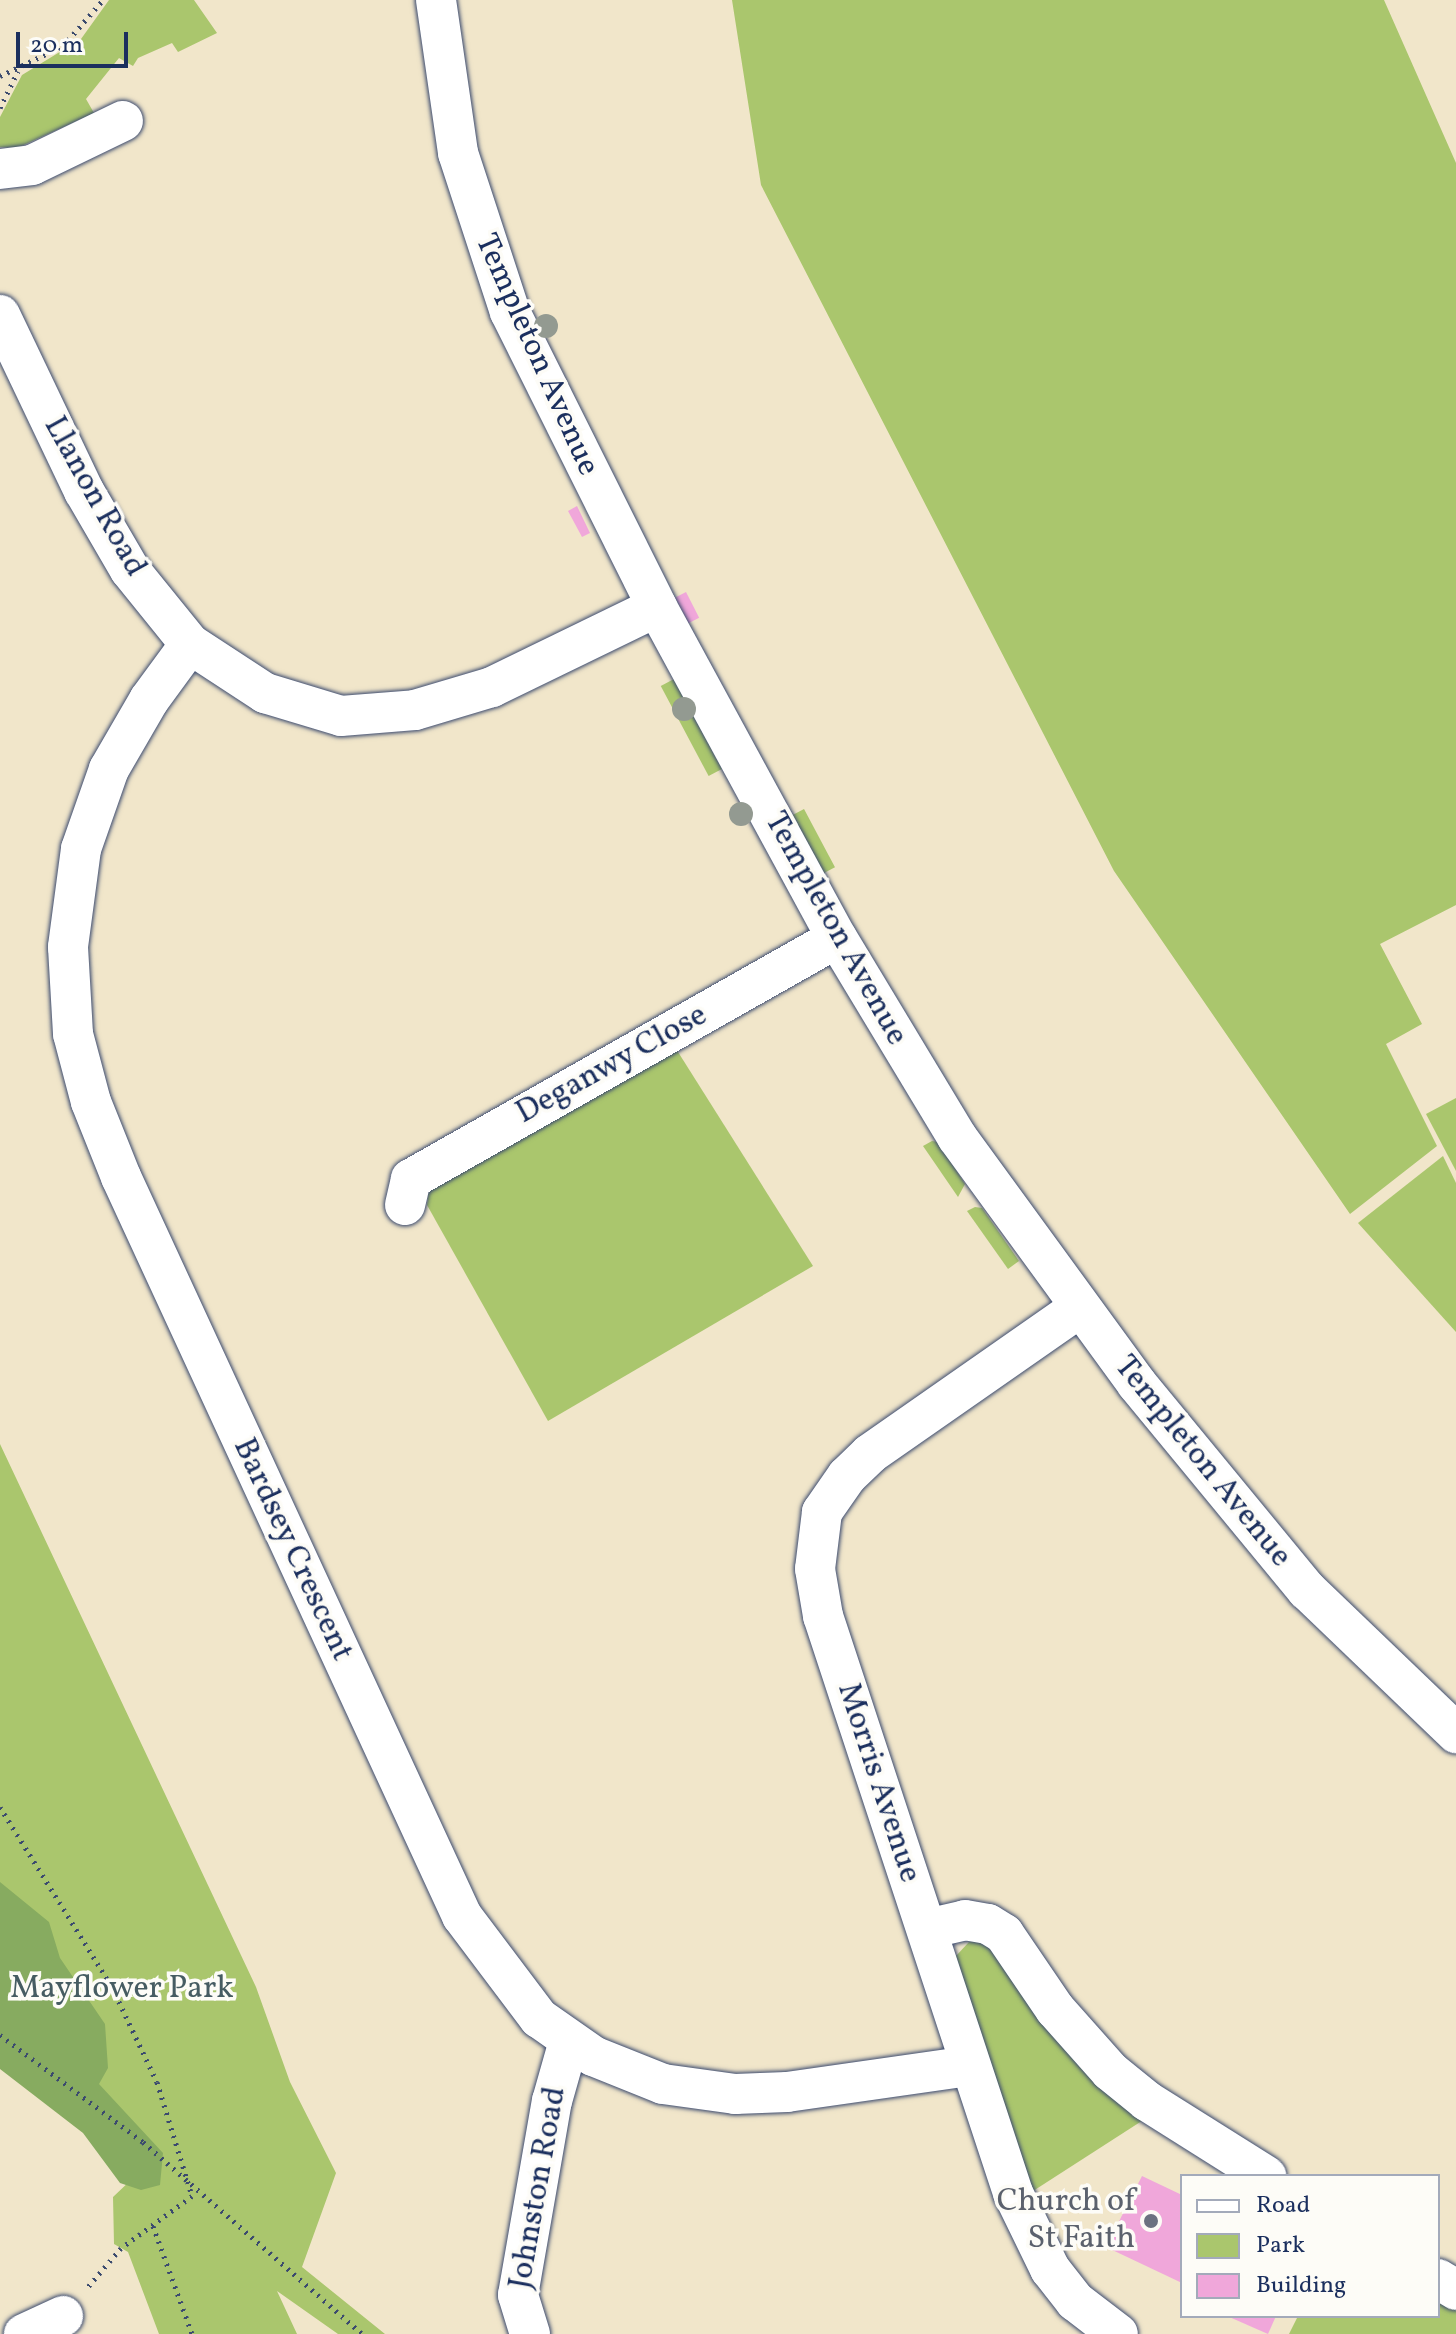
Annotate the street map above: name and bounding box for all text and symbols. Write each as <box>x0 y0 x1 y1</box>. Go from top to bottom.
scale bar <box>20 16 132 66</box>
text: 20 m <box>30 29 83 63</box>
street label: Templeton Avenue <box>465 228 607 482</box>
street label: Llanon Road <box>34 410 154 584</box>
street label: Templeton Avenue <box>755 806 915 1052</box>
street label: Deganwy Close <box>509 996 715 1134</box>
street label: Templeton Avenue <box>1105 1349 1299 1575</box>
street label: Bardsey Crescent <box>223 1432 361 1668</box>
street label: Morris Avenue <box>828 1678 928 1888</box>
park label: Mayflower Park <box>10 1970 234 2008</box>
street label: Johnston Road <box>502 2084 576 2292</box>
legend <box>1180 2174 1440 2318</box>
place label: Church of St Faith <box>997 2184 1135 2259</box>
text: Road <box>1256 2189 1310 2223</box>
marker: Church of St Faith <box>1142 2212 1160 2230</box>
text: Park <box>1256 2229 1305 2263</box>
text: Building <box>1256 2269 1346 2303</box>

